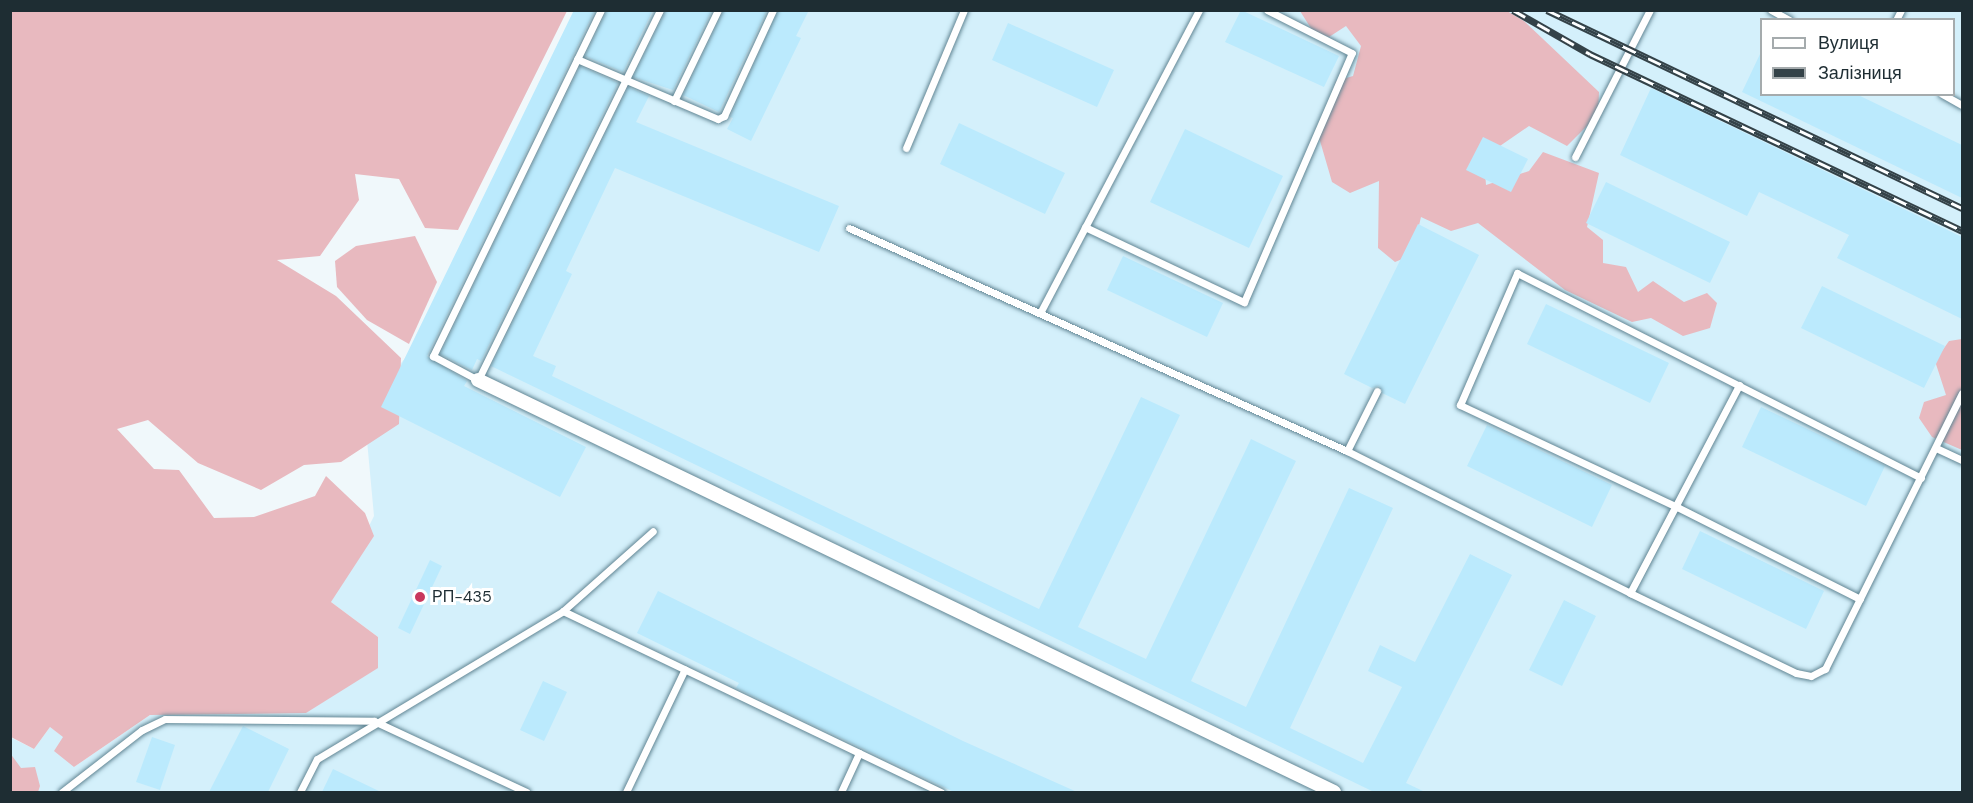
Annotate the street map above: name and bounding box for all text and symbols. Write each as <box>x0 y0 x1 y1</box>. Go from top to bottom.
legend <box>1760 18 1955 96</box>
text: Вулиця <box>1818 31 1879 55</box>
text: Залізниця <box>1818 61 1902 85</box>
place label: РП-435 <box>432 587 492 607</box>
marker: РП-435 <box>413 590 427 604</box>

